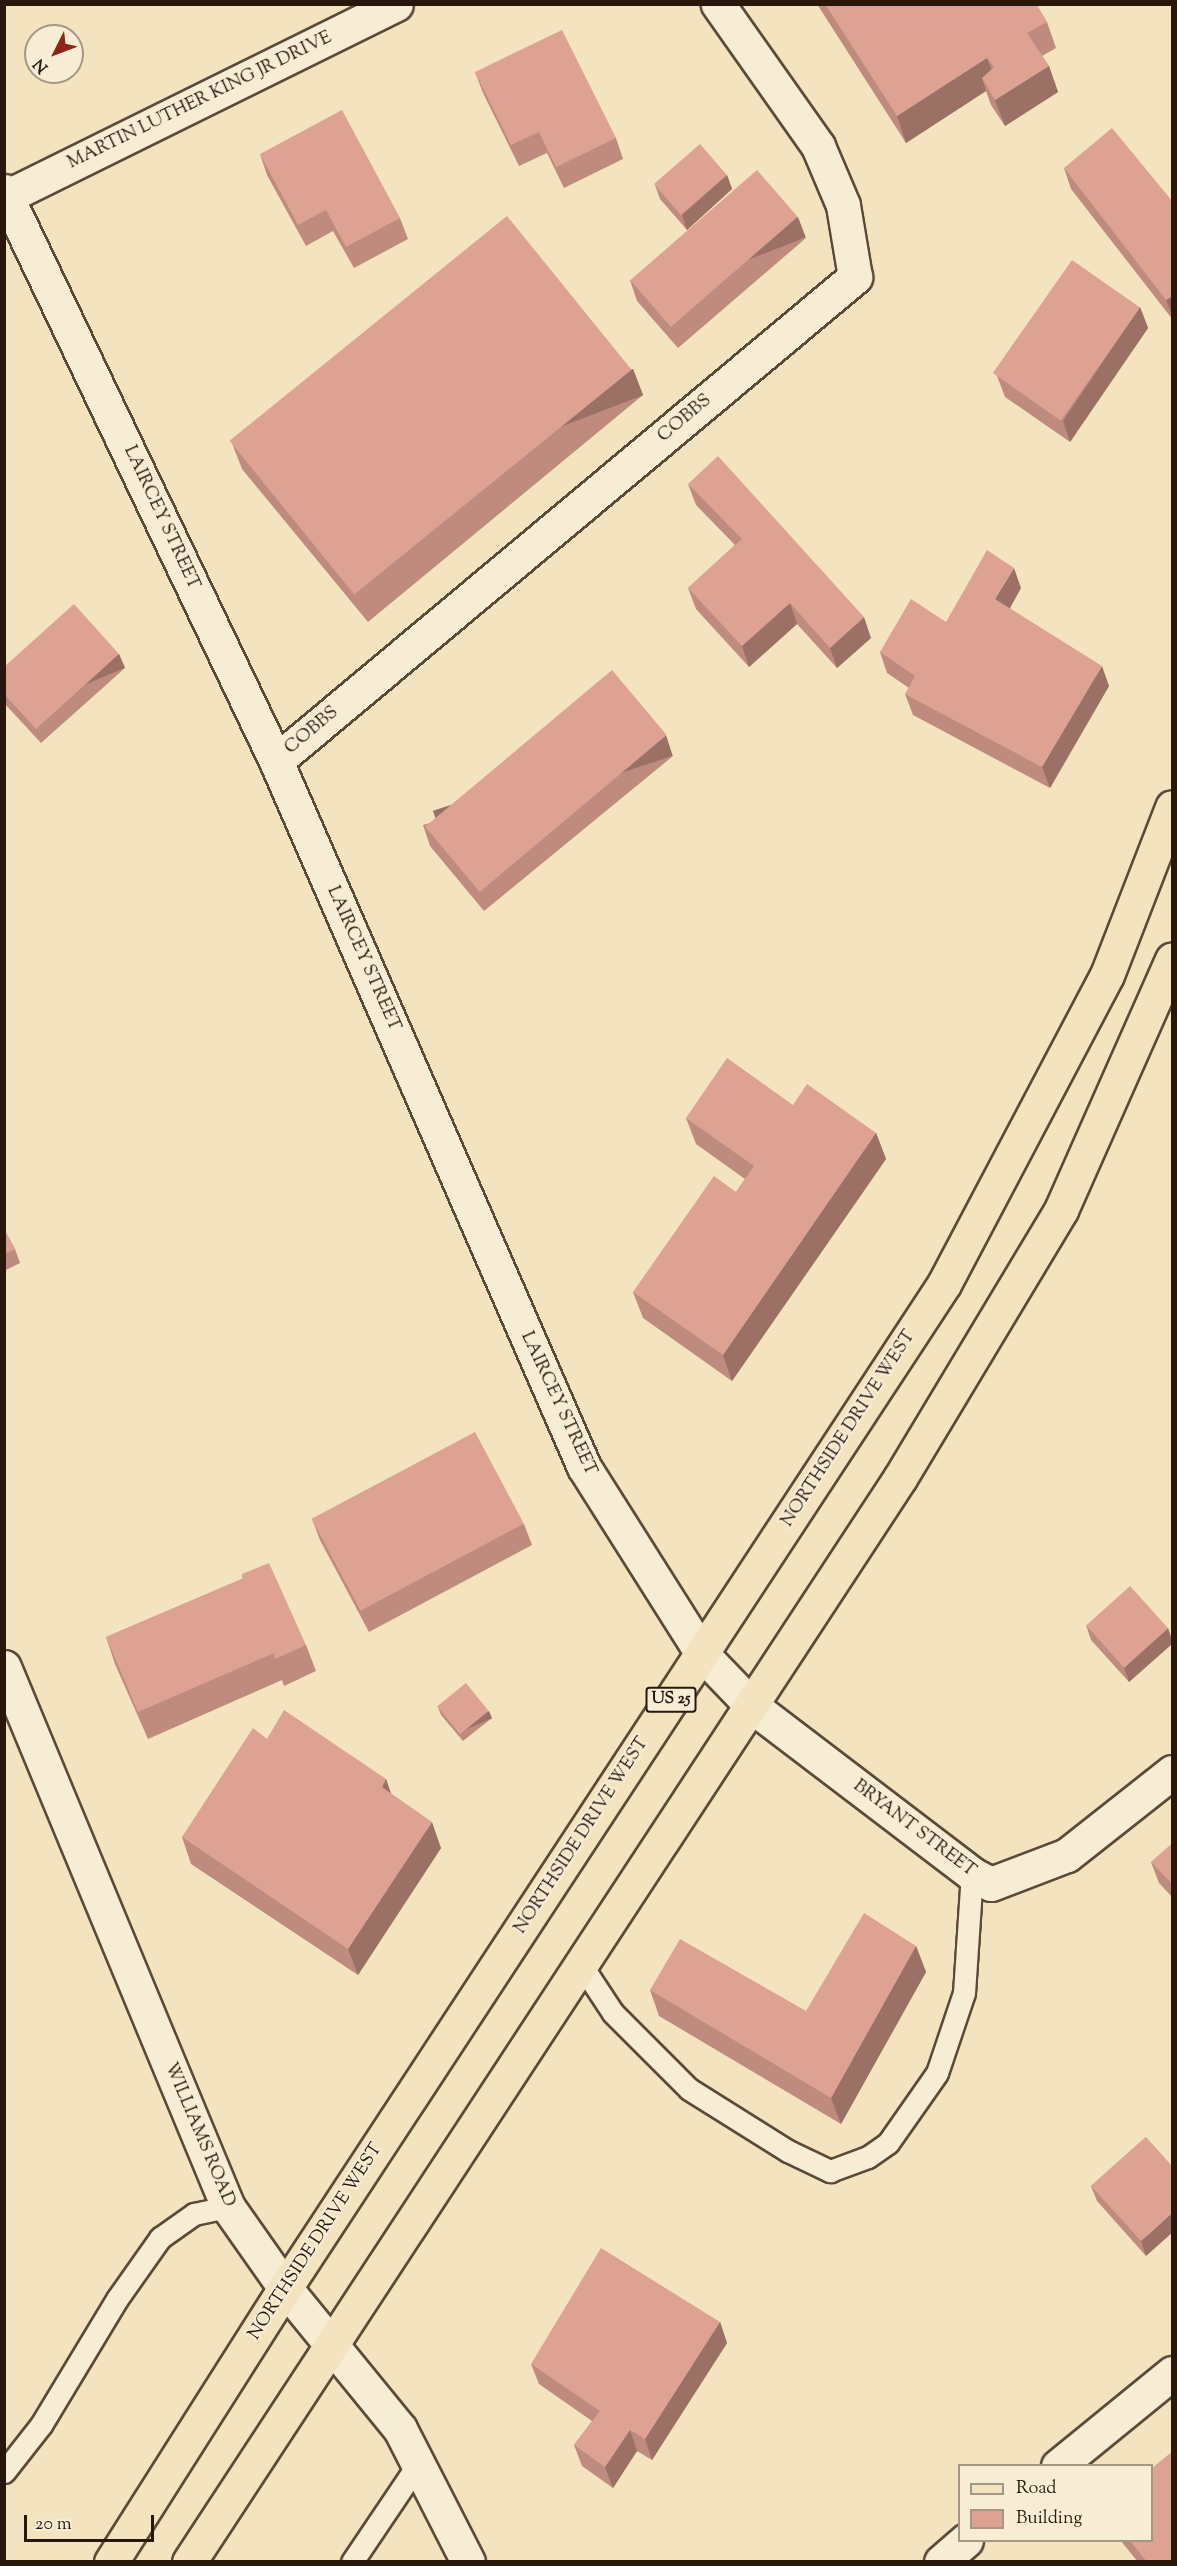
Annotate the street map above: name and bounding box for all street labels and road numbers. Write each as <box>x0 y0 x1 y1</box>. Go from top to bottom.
street label: MARTIN LUTHER KING JR DRIVE <box>64 27 336 175</box>
street label: COBBS <box>654 390 716 448</box>
street label: LAIRCEY STREET <box>118 443 204 593</box>
street label: COBBS <box>281 702 343 760</box>
street label: LAIRCEY STREET <box>321 883 405 1035</box>
street label: NORTHSIDE DRIVE WEST <box>777 1327 921 1531</box>
street label: LAIRCEY STREET <box>515 1329 601 1479</box>
road number: US 25 <box>646 1687 696 1713</box>
street label: NORTHSIDE DRIVE WEST <box>510 1734 654 1938</box>
street label: BRYANT STREET <box>848 1776 980 1882</box>
street label: WILLIAMS ROAD <box>159 2060 239 2210</box>
street label: NORTHSIDE DRIVE WEST <box>244 2140 388 2344</box>

